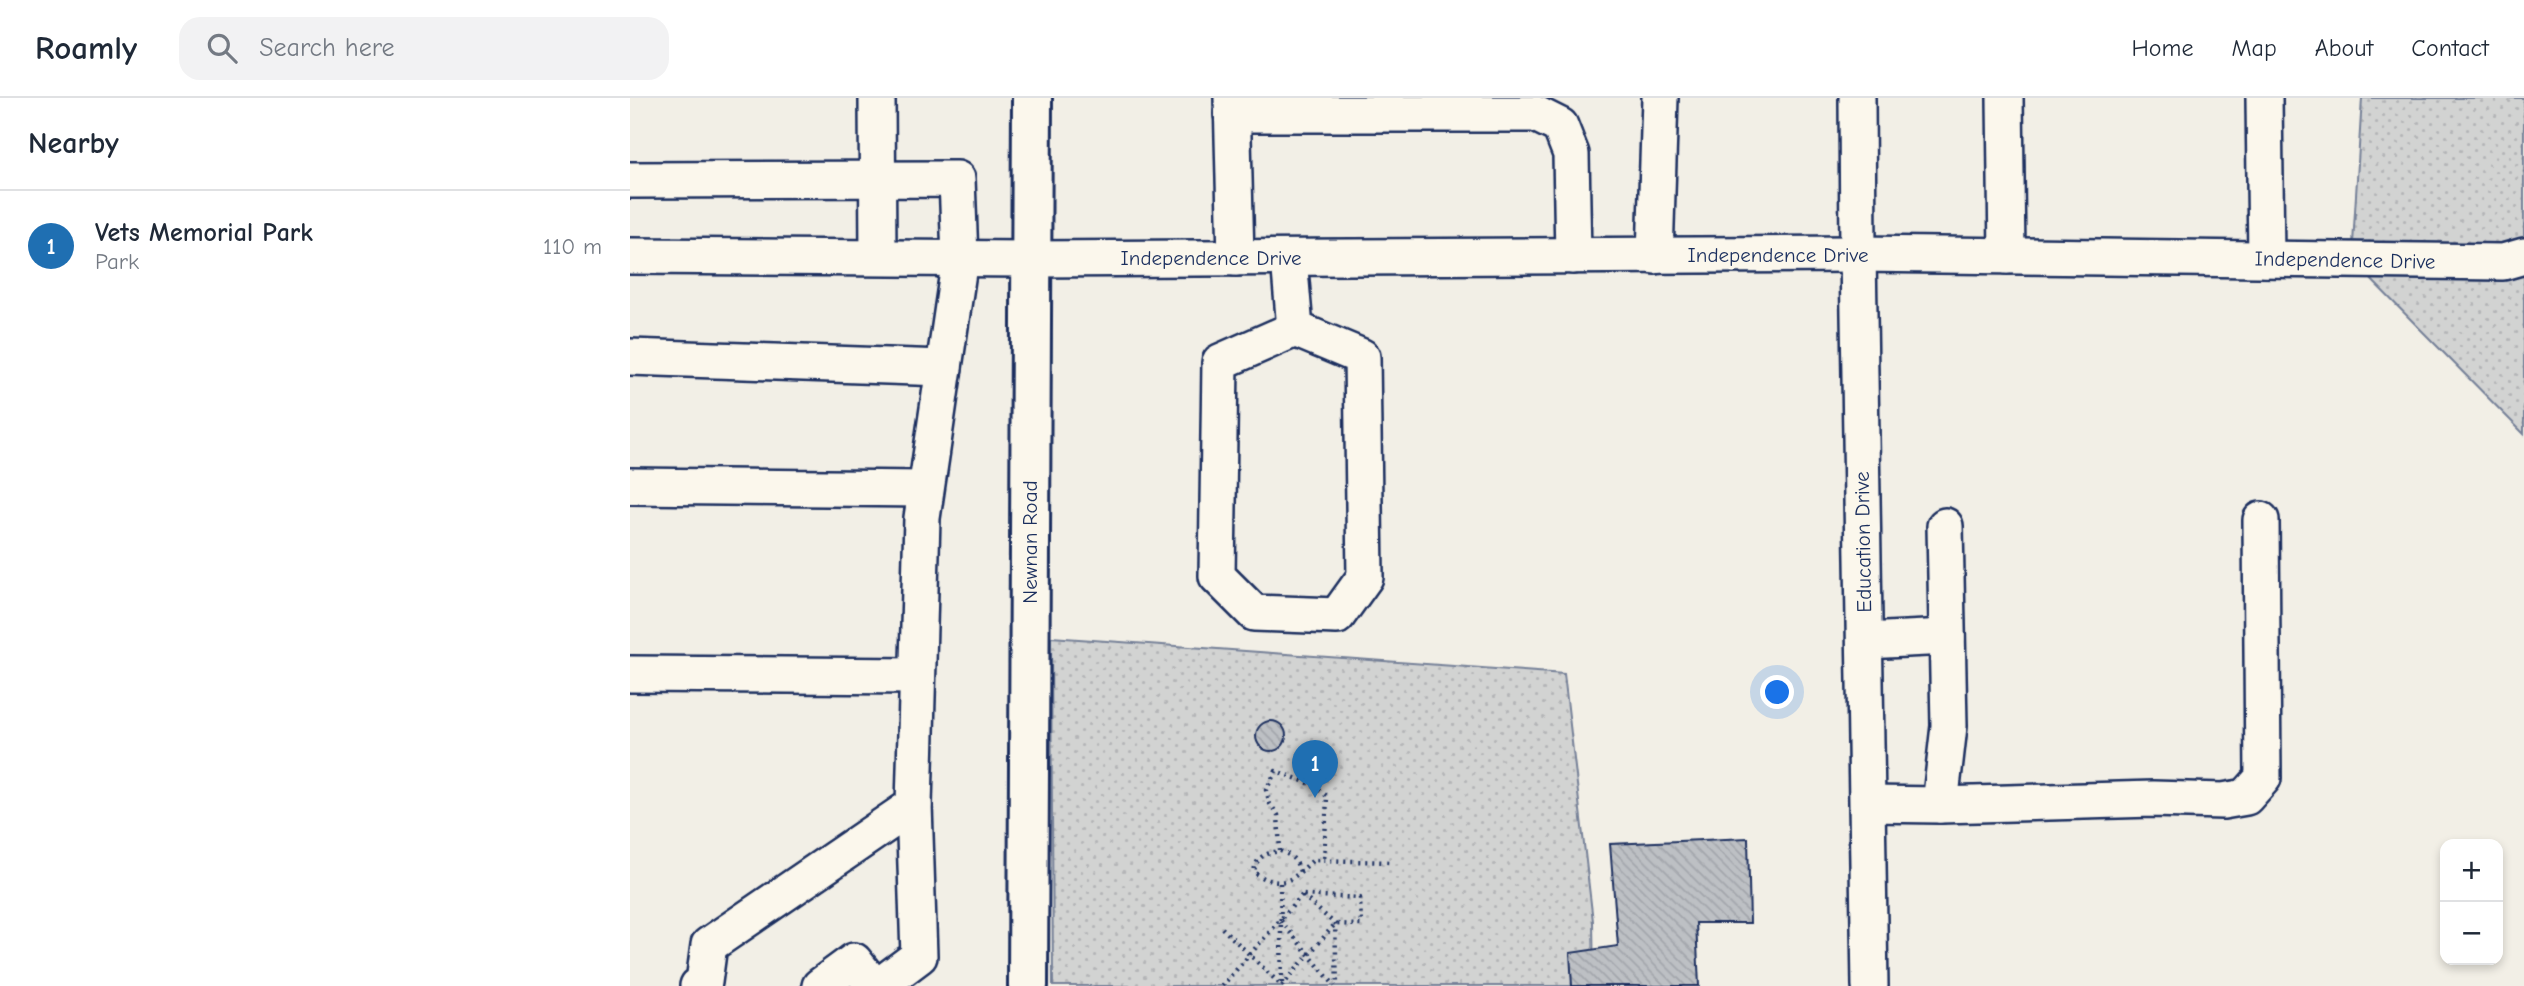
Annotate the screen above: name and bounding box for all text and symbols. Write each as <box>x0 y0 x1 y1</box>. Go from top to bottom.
search box <box>179 17 669 80</box>
text: Roamly <box>35 29 137 67</box>
icon: search <box>203 29 241 67</box>
text: Search here <box>259 33 395 63</box>
text: Home <box>2132 34 2193 62</box>
text: Map <box>2231 34 2277 62</box>
text: About <box>2315 34 2373 62</box>
text: Contact <box>2411 34 2489 62</box>
text: Nearby <box>28 126 119 161</box>
text: Vets Memorial Park <box>95 218 313 248</box>
text: 1 <box>46 233 56 260</box>
text: 110 m <box>543 233 602 260</box>
street label: Independence Drive <box>1688 243 1868 267</box>
street label: Independence Drive <box>1121 246 1301 270</box>
street label: Independence Drive <box>2254 246 2436 274</box>
text: Park <box>95 248 139 275</box>
street label: Education Drive <box>1850 471 1876 613</box>
street label: Newnan Road <box>1018 480 1042 604</box>
your location <box>1760 675 1794 709</box>
pin: 1 <box>1292 740 1338 798</box>
map controls <box>2440 839 2503 965</box>
button: + <box>2440 839 2503 902</box>
button: − <box>2440 902 2503 965</box>

